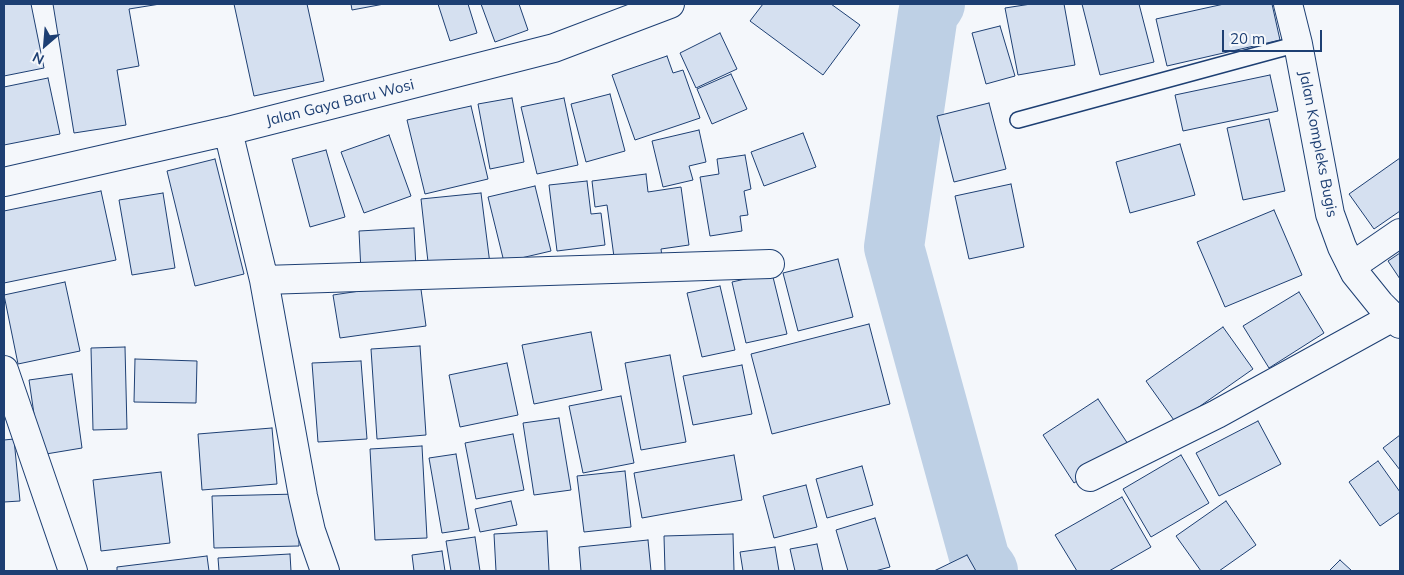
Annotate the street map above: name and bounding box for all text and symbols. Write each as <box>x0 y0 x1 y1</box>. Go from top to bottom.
north arrow <box>20 20 70 70</box>
scale bar <box>1224 20 1324 52</box>
text: 20 m <box>1230 29 1265 48</box>
text: N <box>29 48 47 69</box>
street label: Jalan Kompleks Bugis <box>1295 69 1341 219</box>
street label: Jalan Gaya Baru Wosi <box>264 76 416 130</box>

